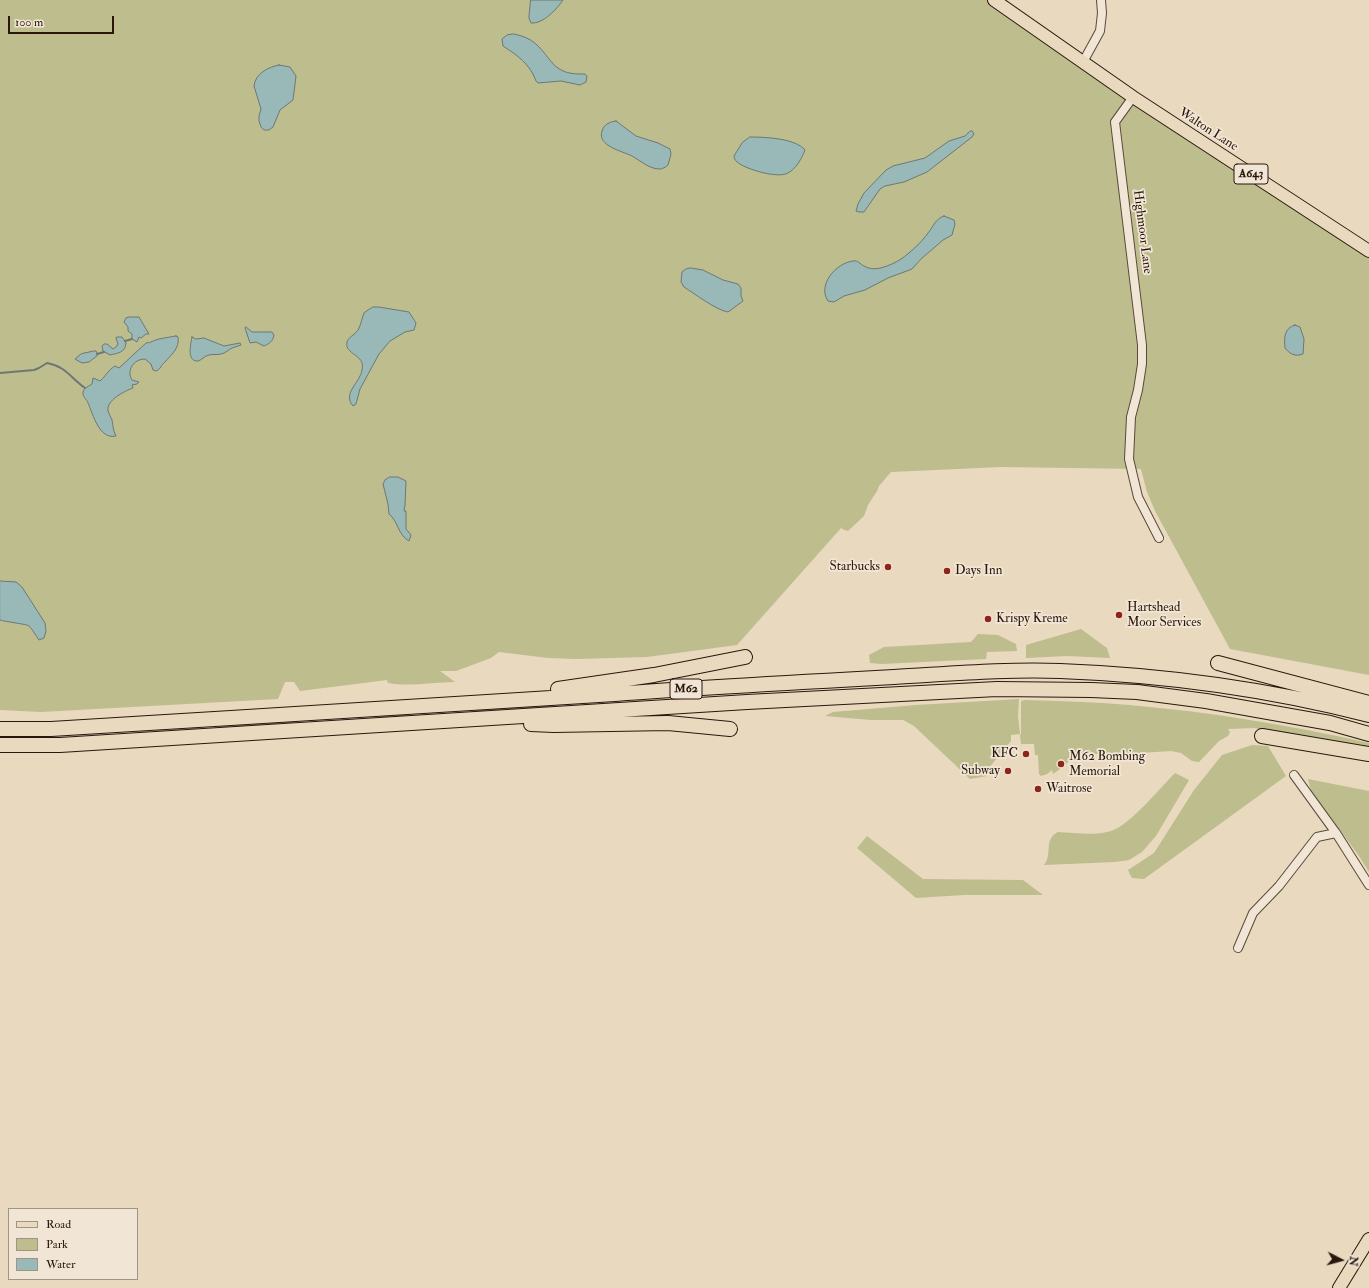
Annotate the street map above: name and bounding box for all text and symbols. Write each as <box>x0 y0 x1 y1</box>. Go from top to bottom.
scale bar <box>10 8 116 34</box>
text: 100 m <box>15 15 43 30</box>
street label: Walton Lane <box>1175 105 1241 155</box>
road number: A643 <box>1234 164 1268 184</box>
street label: Highmoor Lane <box>1129 189 1155 275</box>
place label: Starbucks <box>829 559 880 575</box>
marker: Starbucks <box>883 562 893 572</box>
place label: Days Inn <box>955 563 1002 579</box>
marker: Days Inn <box>942 566 952 576</box>
place label: Hartshead Moor Services <box>1127 600 1201 631</box>
marker: Hartshead Moor Services <box>1114 610 1124 620</box>
place label: Krispy Kreme <box>996 611 1068 627</box>
marker: Krispy Kreme <box>983 614 993 624</box>
road number: M62 <box>670 679 702 699</box>
place label: KFC <box>991 746 1018 762</box>
marker: KFC <box>1021 749 1031 759</box>
place label: M62 Bombing Memorial <box>1069 749 1145 780</box>
marker: M62 Bombing Memorial <box>1056 759 1066 769</box>
place label: Subway <box>961 763 1000 779</box>
marker: Subway <box>1003 766 1013 776</box>
place label: Waitrose <box>1046 781 1092 797</box>
marker: Waitrose <box>1033 784 1043 794</box>
legend <box>8 1208 138 1280</box>
text: Road <box>46 1217 71 1232</box>
text: Park <box>46 1237 68 1252</box>
north arrow <box>1321 1240 1361 1280</box>
text: N <box>1346 1256 1360 1267</box>
text: Water <box>46 1257 75 1272</box>

